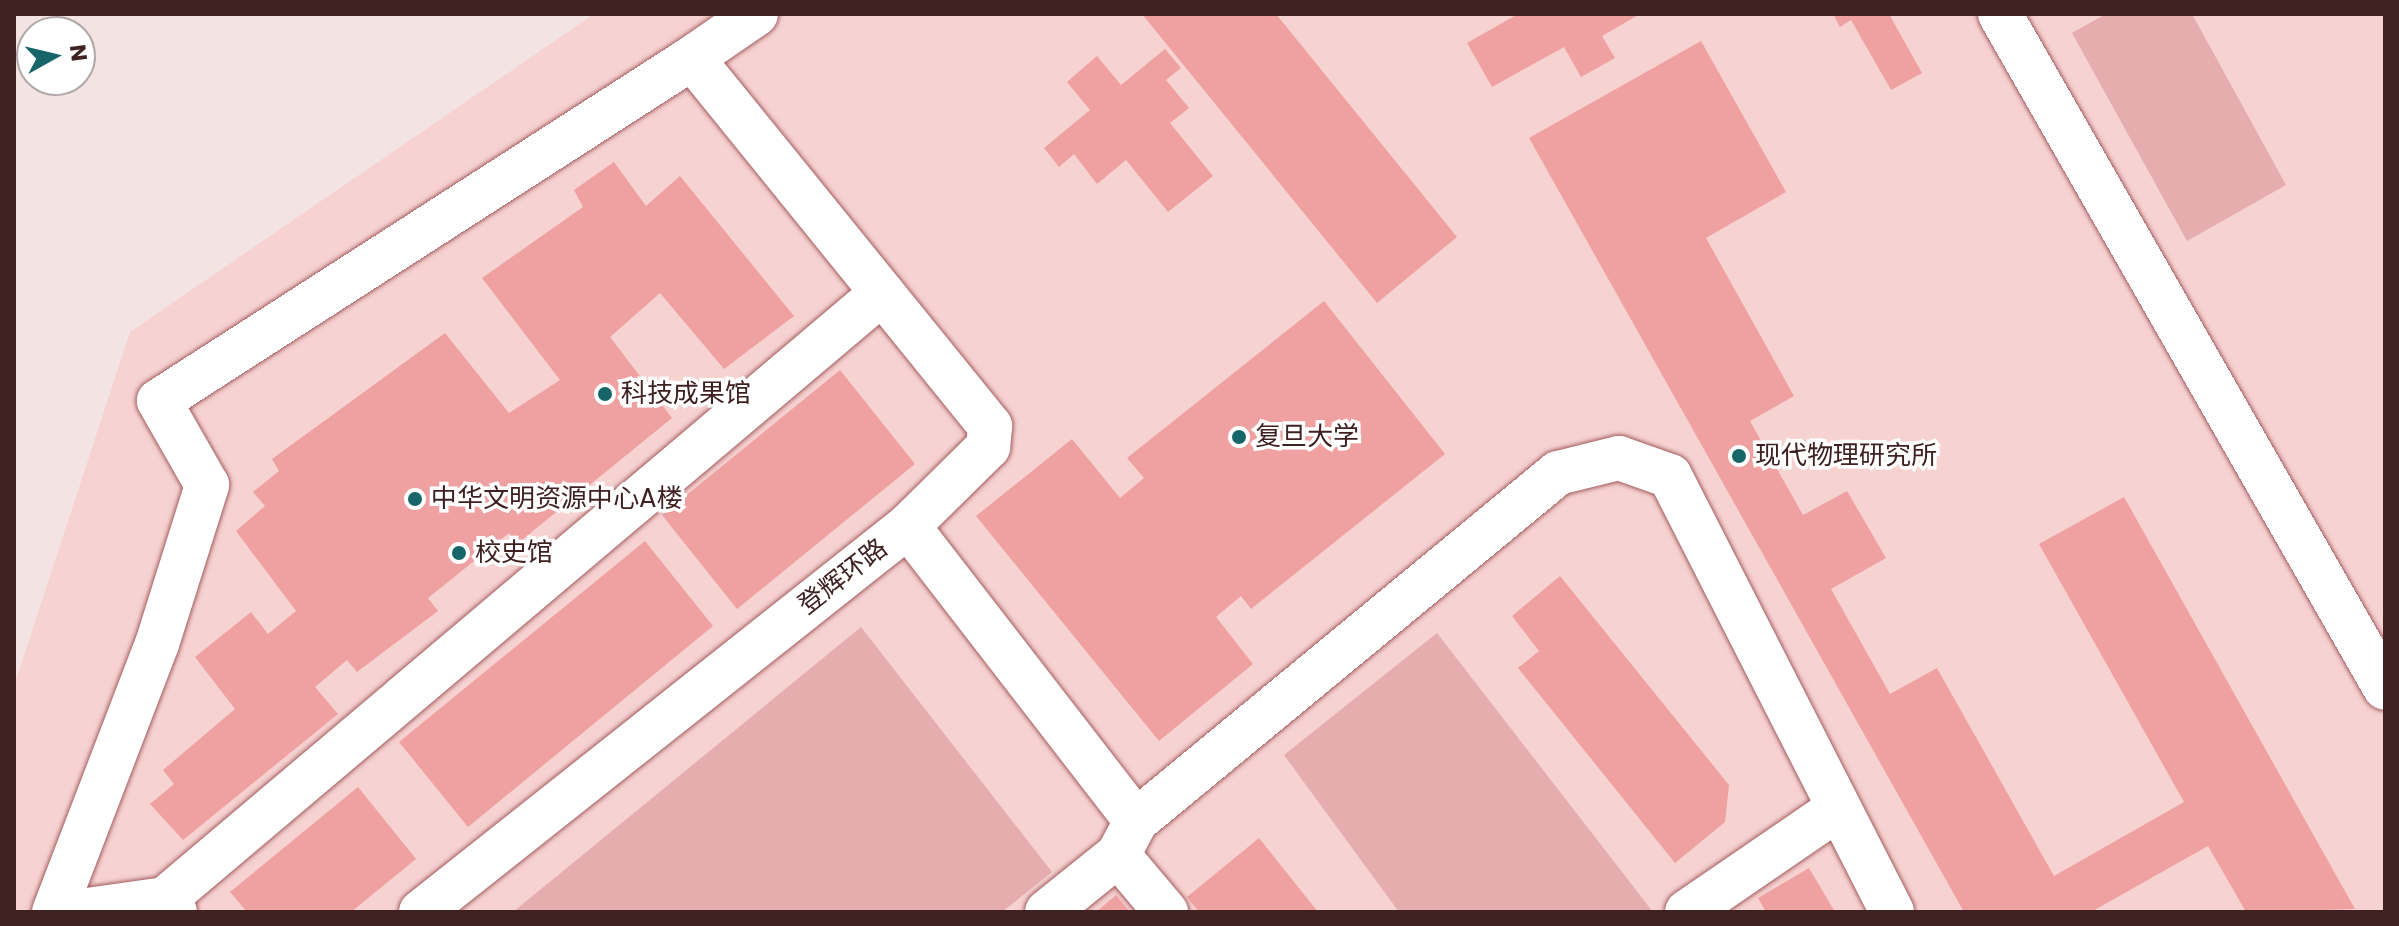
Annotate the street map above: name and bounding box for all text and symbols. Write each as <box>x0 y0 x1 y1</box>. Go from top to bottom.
north arrow <box>16 16 96 96</box>
text: N <box>62 43 95 63</box>
place label: 科技成果馆 <box>621 378 751 410</box>
marker: 科技成果馆 <box>596 385 614 403</box>
place label: 复旦大学 <box>1255 421 1359 453</box>
marker: 复旦大学 <box>1230 428 1248 446</box>
place label: 现代物理研究所 <box>1755 440 1937 472</box>
marker: 现代物理研究所 <box>1730 447 1748 465</box>
place label: 中华文明资源中心A楼 <box>431 483 683 515</box>
marker: 中华文明资源中心A楼 <box>406 490 424 508</box>
street label: 登辉环路 <box>792 533 894 621</box>
place label: 校史馆 <box>475 537 553 569</box>
marker: 校史馆 <box>450 544 468 562</box>

